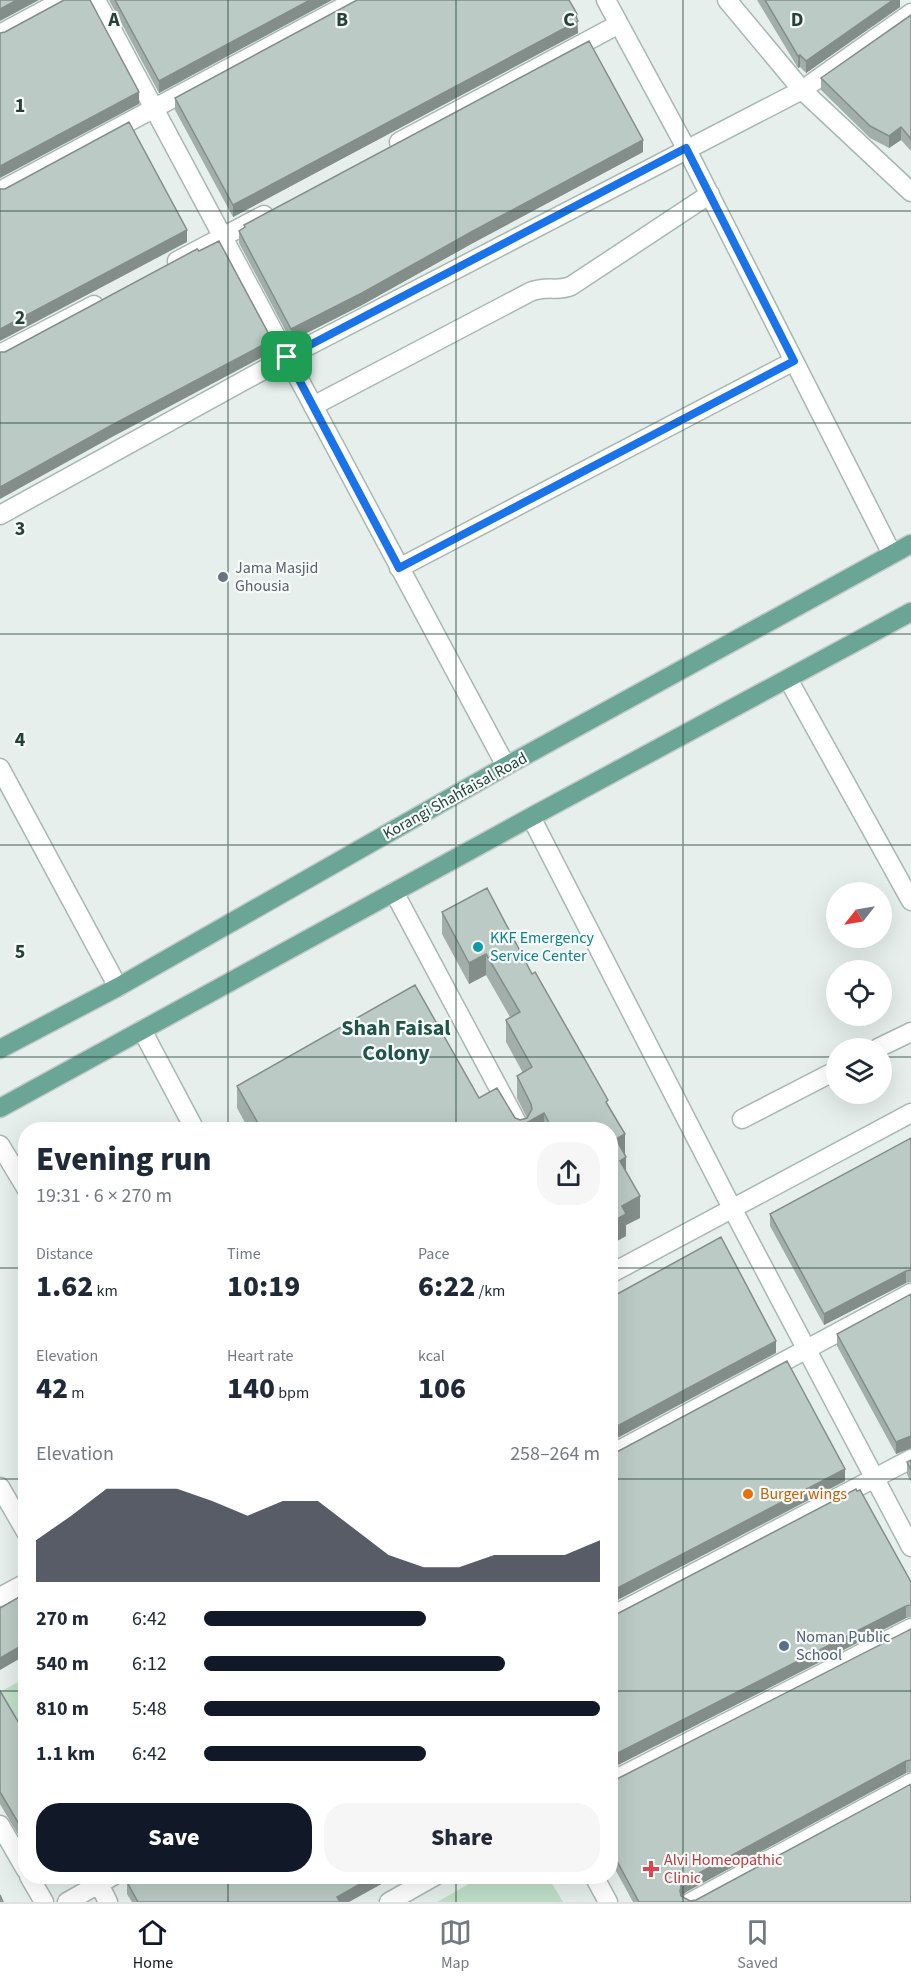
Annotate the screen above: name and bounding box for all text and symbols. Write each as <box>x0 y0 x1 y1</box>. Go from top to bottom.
text: A <box>107 6 120 34</box>
text: B <box>336 6 348 34</box>
text: C <box>563 6 575 34</box>
text: D <box>791 6 803 34</box>
text: 1 <box>15 92 25 120</box>
text: 2 <box>15 304 25 332</box>
pin <box>261 331 312 382</box>
icon: arrive <box>270 340 303 373</box>
text: 3 <box>15 515 25 543</box>
place label: Jama Masjid Ghousia <box>235 557 318 597</box>
marker: Jama Masjid Ghousia <box>216 570 230 584</box>
text: 4 <box>15 726 26 754</box>
street label: Korangi Shahfaisal Road <box>379 747 531 845</box>
north arrow <box>826 882 892 948</box>
map controls <box>826 882 892 1104</box>
place label: KKF Emergency Service Center <box>490 927 595 967</box>
text: 5 <box>15 938 25 966</box>
marker: KKF Emergency Service Center <box>471 940 485 954</box>
button: locate <box>826 960 892 1026</box>
district label: Shah Faisal Colony <box>341 1012 451 1069</box>
button: layers <box>826 1038 892 1104</box>
text: Evening run <box>36 1136 212 1183</box>
button: share <box>537 1142 600 1205</box>
text: 19:31 · 6 × 270 m <box>36 1182 172 1210</box>
text: Distance <box>36 1243 93 1265</box>
text: Time <box>227 1243 261 1265</box>
text: Pace <box>418 1243 449 1265</box>
text: 1.62 <box>36 1265 93 1308</box>
text: 10:19 <box>227 1265 300 1308</box>
text: 6:22 <box>418 1265 475 1308</box>
text: km <box>93 1280 118 1302</box>
text: /km <box>475 1280 505 1302</box>
text: Elevation <box>36 1345 98 1367</box>
text: Heart rate <box>227 1345 294 1367</box>
text: kcal <box>418 1345 445 1367</box>
text: 42 <box>36 1367 68 1410</box>
text: 140 <box>227 1367 275 1410</box>
text: 106 <box>418 1367 466 1410</box>
text: m <box>68 1382 85 1404</box>
text: bpm <box>275 1382 309 1404</box>
text: Elevation <box>36 1440 114 1468</box>
text: 258–264 m <box>510 1440 600 1468</box>
place label: Burger wings <box>760 1483 847 1505</box>
marker: Burger wings <box>741 1487 755 1501</box>
text: 270 m <box>36 1605 89 1633</box>
text: 6:42 <box>132 1605 167 1633</box>
place label: Noman Public School <box>796 1626 890 1666</box>
marker: Noman Public School <box>777 1639 791 1653</box>
text: 540 m <box>36 1650 89 1678</box>
text: 6:12 <box>132 1650 167 1678</box>
text: 810 m <box>36 1695 89 1723</box>
text: 5:48 <box>132 1695 167 1723</box>
text: 1.1 km <box>36 1740 95 1768</box>
text: 6:42 <box>132 1740 167 1768</box>
button: Save <box>36 1803 312 1872</box>
button: Share <box>324 1803 600 1872</box>
place label: Alvi Homeopathic Clinic <box>664 1849 782 1889</box>
marker: Alvi Homeopathic Clinic <box>642 1860 660 1878</box>
tab: Home <box>133 1916 173 1974</box>
tab: Map <box>439 1916 472 1974</box>
tab: Saved <box>737 1916 778 1974</box>

